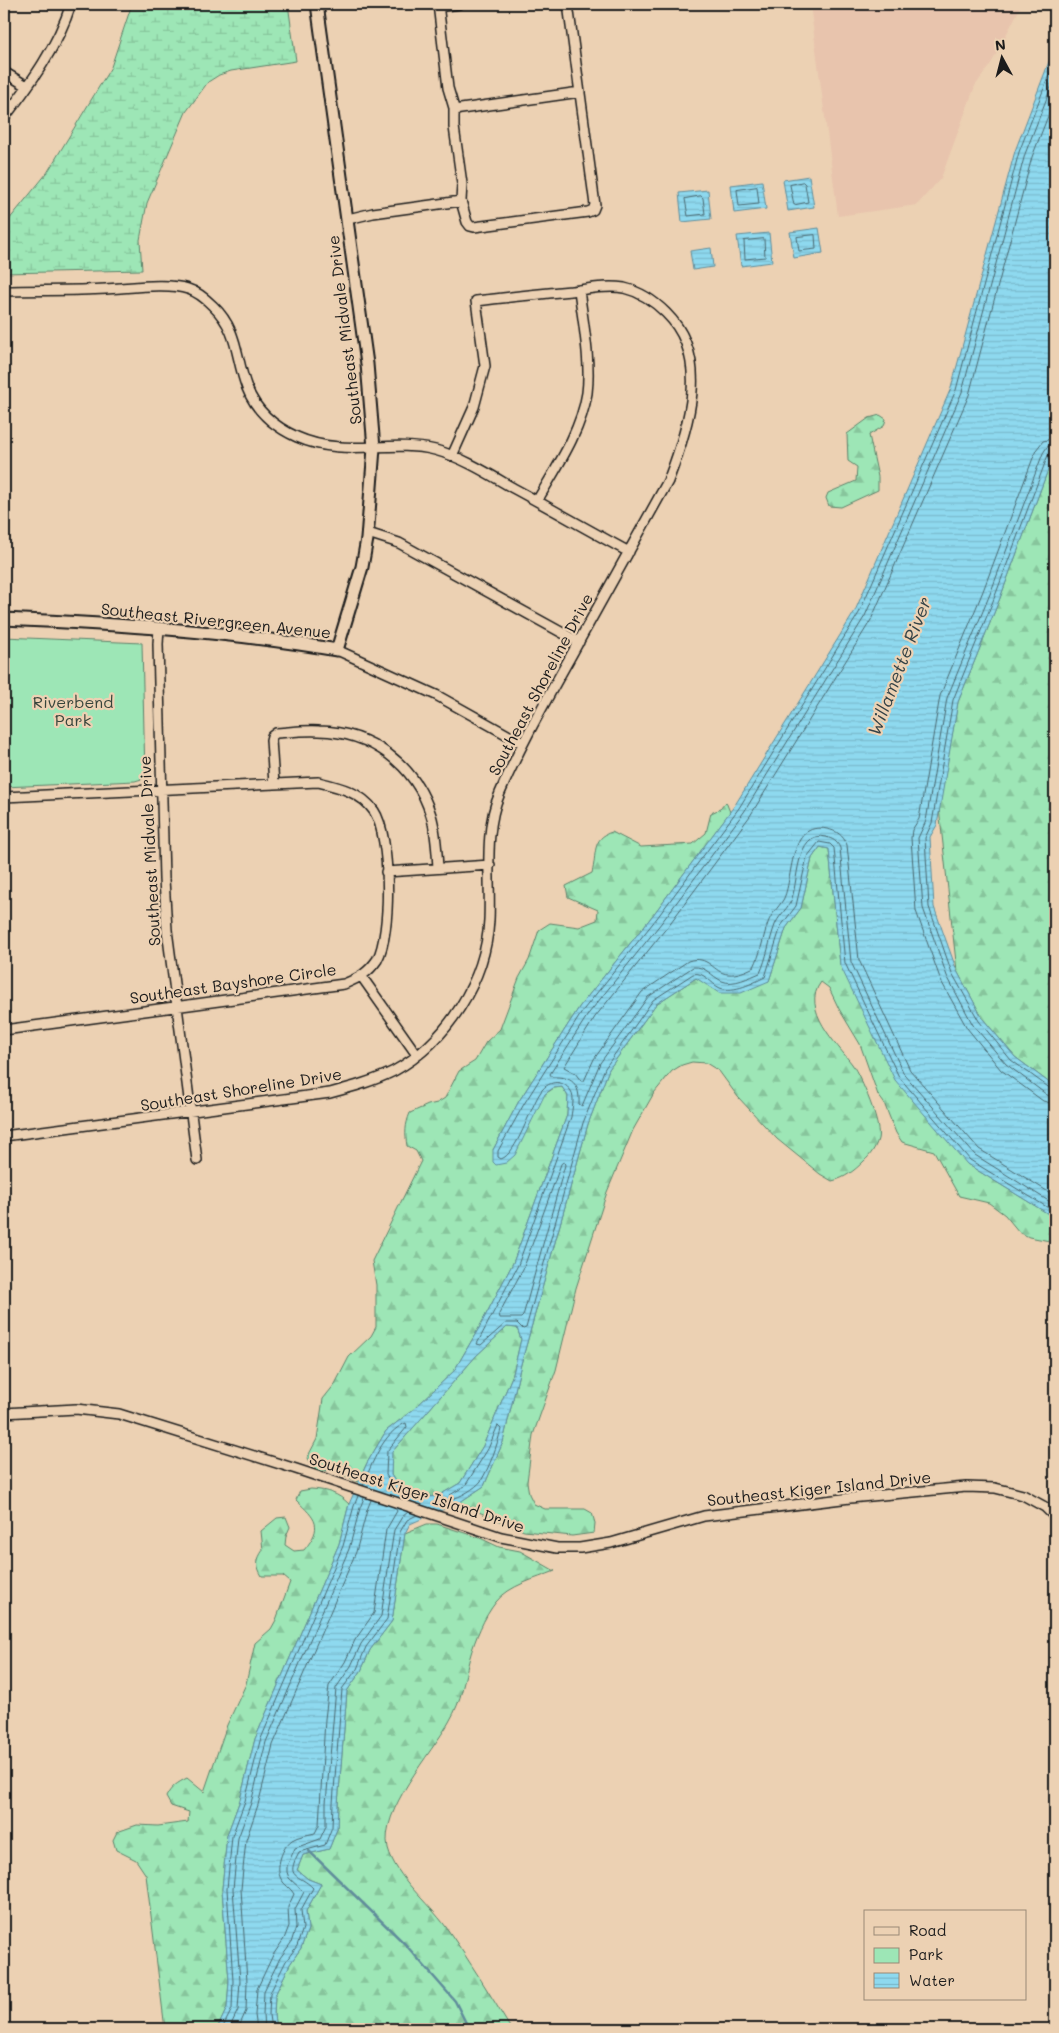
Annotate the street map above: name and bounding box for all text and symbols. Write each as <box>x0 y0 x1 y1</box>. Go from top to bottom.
north arrow <box>976 32 1026 82</box>
text: N <box>994 35 1007 55</box>
street label: Southeast Midvale Drive <box>322 234 366 426</box>
street label: Southeast Shoreline Drive <box>483 589 597 779</box>
water label: Willamette River <box>862 593 936 739</box>
street label: Southeast Rivergreen Avenue <box>100 597 332 643</box>
park label: Riverbend Park <box>33 691 113 730</box>
street label: Southeast Midvale Drive <box>134 755 164 947</box>
street label: Southeast Bayshore Circle <box>128 958 338 1008</box>
street label: Southeast Shoreline Drive <box>139 1063 343 1115</box>
street label: Southeast Kiger Island Drive <box>307 1447 527 1537</box>
street label: Southeast Kiger Island Drive <box>706 1466 932 1510</box>
legend <box>864 1910 1026 2000</box>
text: Road <box>909 1920 946 1940</box>
text: Park <box>909 1944 943 1964</box>
text: Water <box>909 1970 955 1990</box>

